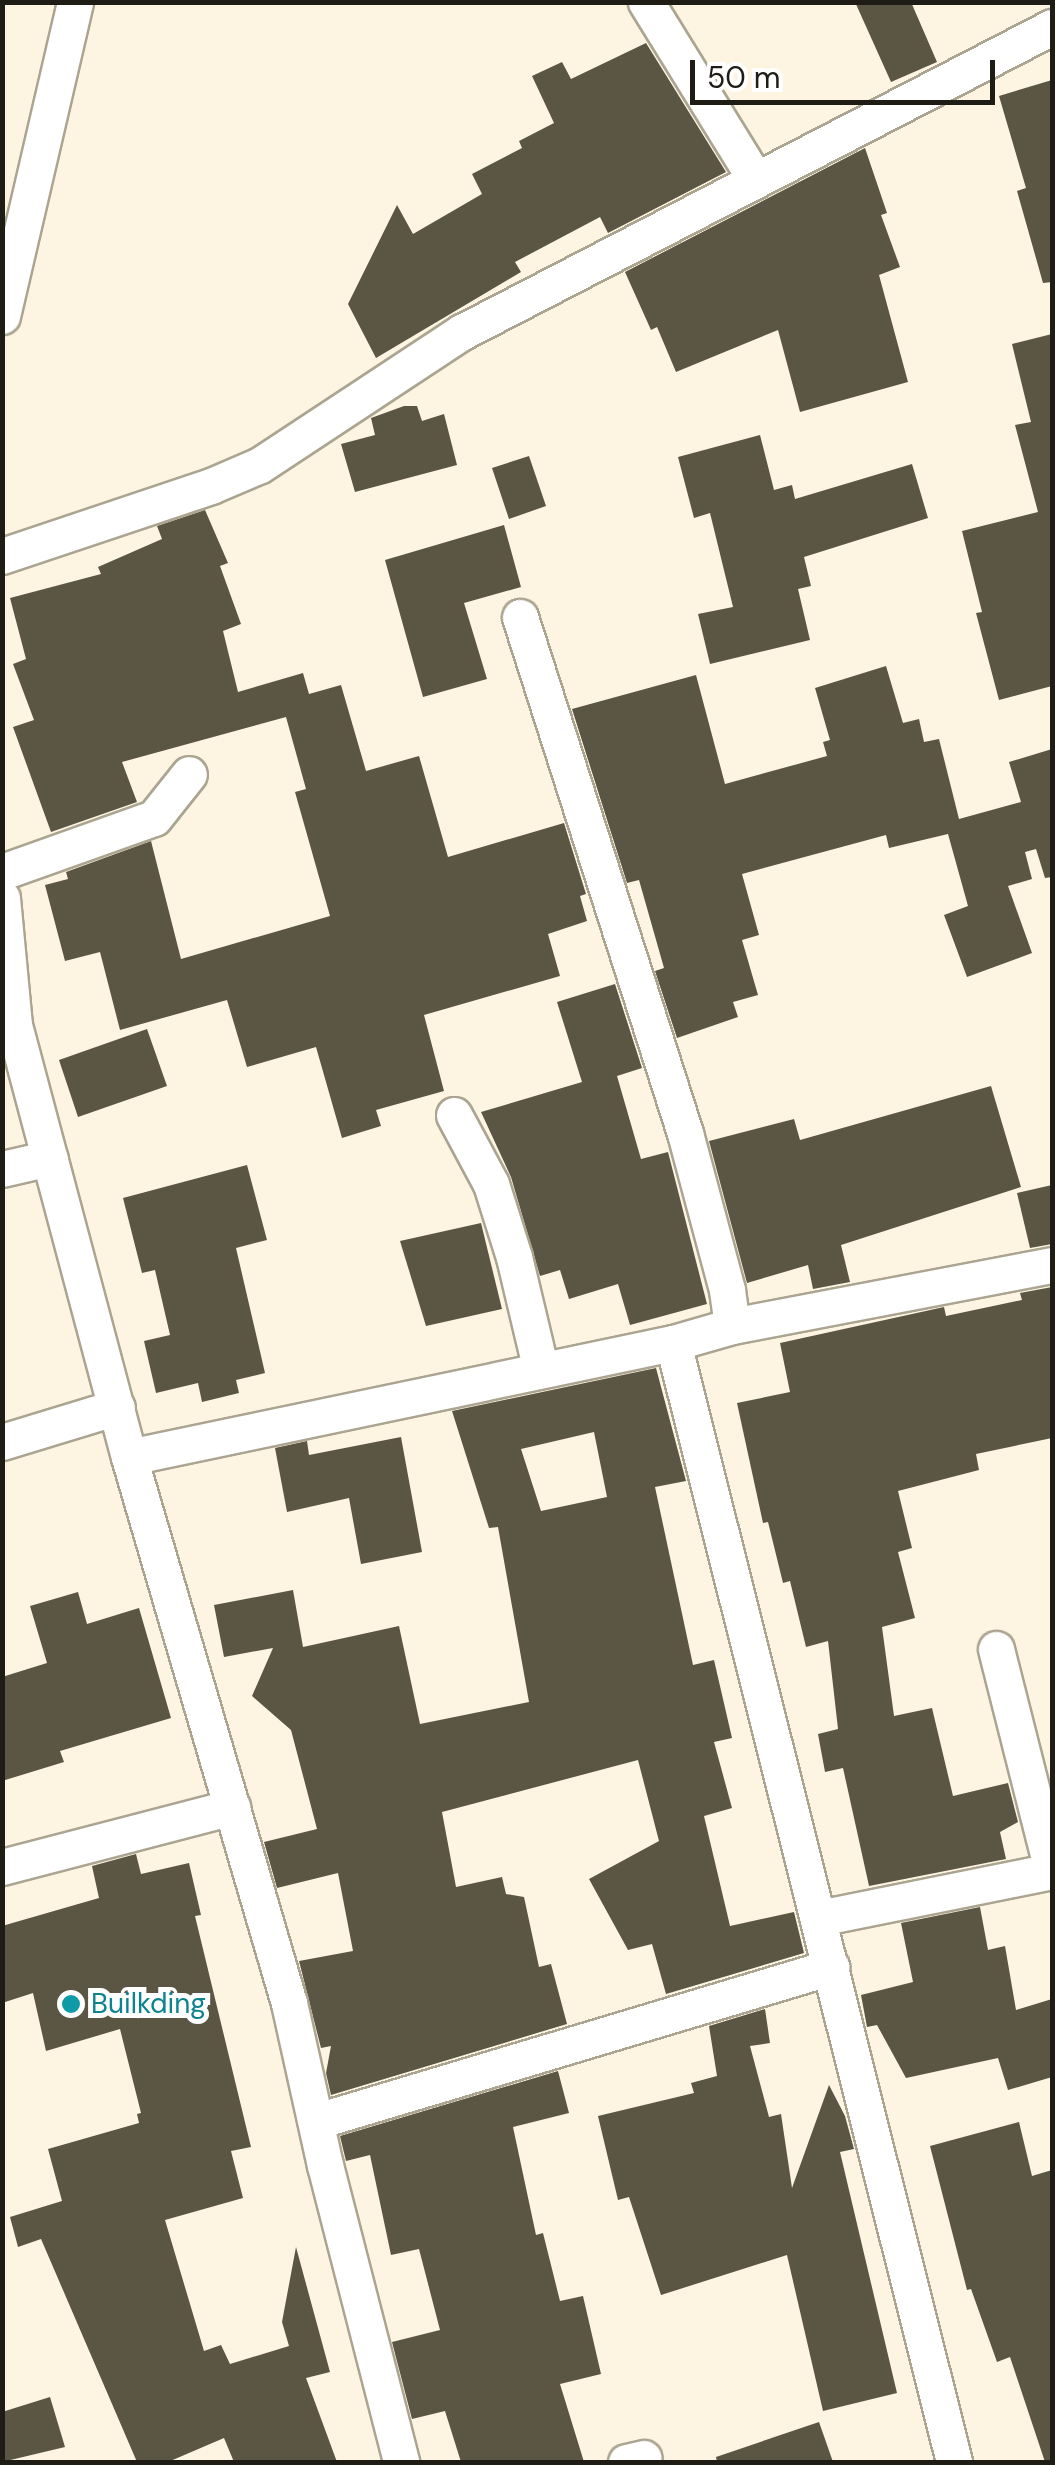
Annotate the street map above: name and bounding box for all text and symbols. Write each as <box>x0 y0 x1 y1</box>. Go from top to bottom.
scale bar <box>695 40 1000 102</box>
text: 50 m <box>707 58 781 97</box>
place label: Builkding <box>91 1987 206 2021</box>
marker: Builkding <box>60 1993 82 2015</box>

